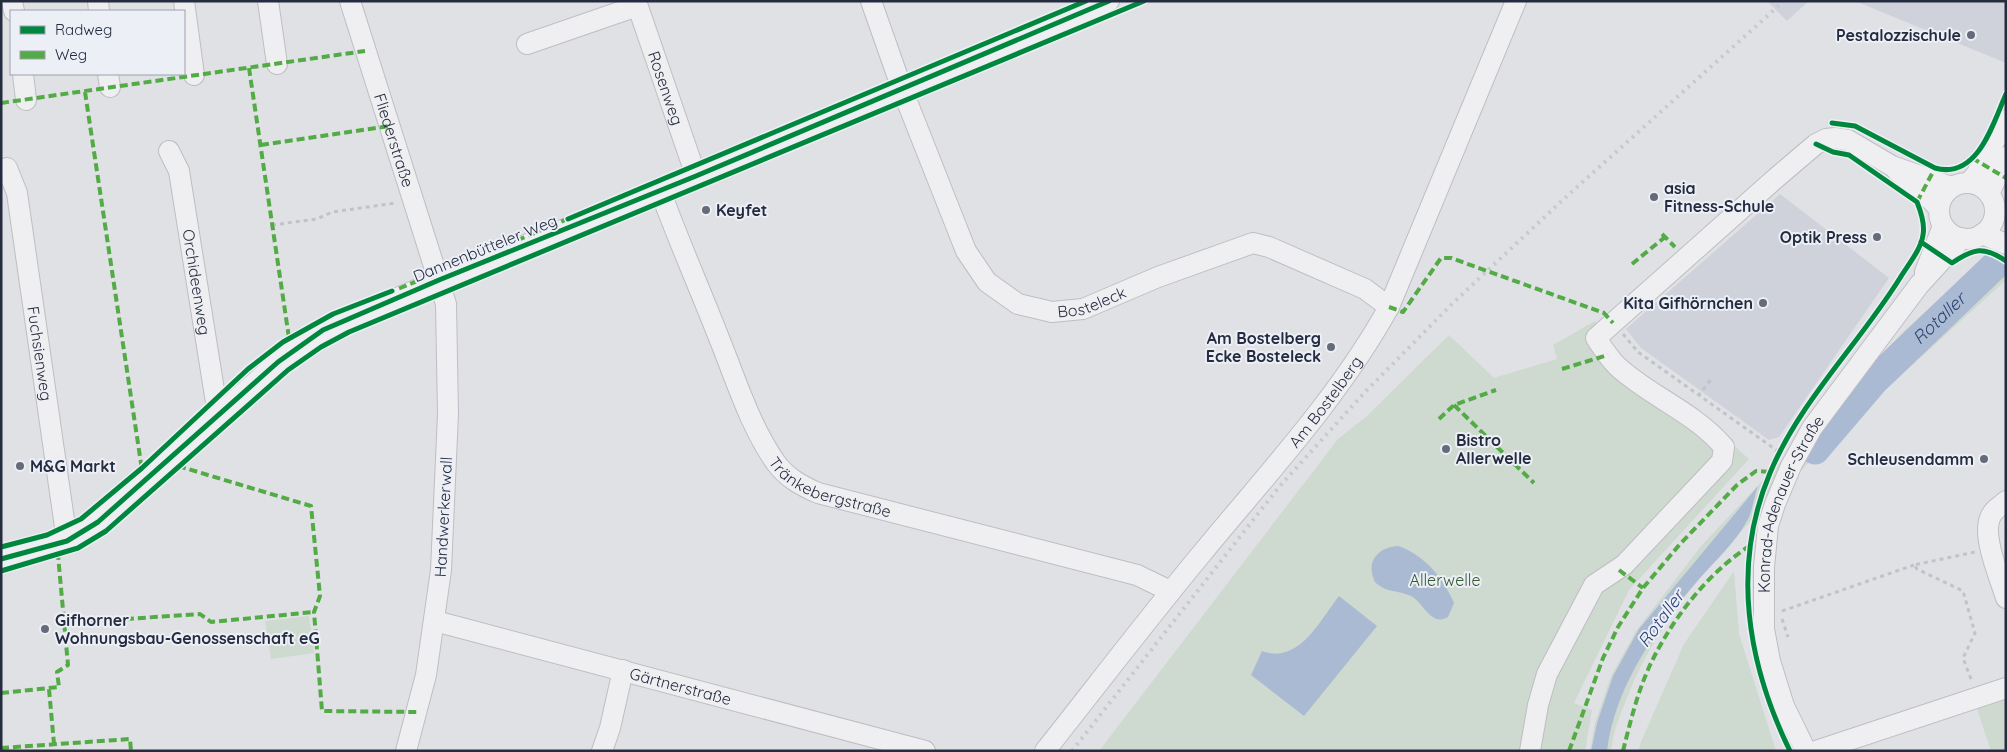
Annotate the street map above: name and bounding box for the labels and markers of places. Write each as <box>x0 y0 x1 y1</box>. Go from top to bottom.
place label: Pestalozzischule <box>1836 25 1961 45</box>
marker: Pestalozzischule <box>1965 29 1977 41</box>
place label: asia Fitness-Schule <box>1664 178 1774 216</box>
marker: asia Fitness-Schule <box>1648 191 1660 203</box>
place label: Keyfet <box>716 200 767 220</box>
marker: Keyfet <box>700 204 712 216</box>
place label: Optik Press <box>1780 227 1867 247</box>
marker: Optik Press <box>1871 231 1883 243</box>
place label: Kita Gifhörnchen <box>1623 293 1753 313</box>
marker: Kita Gifhörnchen <box>1757 297 1769 309</box>
place label: Am Bostelberg Ecke Bosteleck <box>1206 328 1321 366</box>
marker: Am Bostelberg Ecke Bosteleck <box>1325 341 1337 353</box>
place label: Bistro Allerwelle <box>1456 430 1532 468</box>
marker: Bistro Allerwelle <box>1440 443 1452 455</box>
place label: Schleusendamm <box>1847 449 1974 469</box>
marker: Schleusendamm <box>1978 453 1990 465</box>
place label: M&G Markt <box>30 456 116 476</box>
marker: M&G Markt <box>14 460 26 472</box>
place label: Gifhorner Wohnungsbau-Genossenschaft eG <box>55 610 320 648</box>
marker: Gifhorner Wohnungsbau-Genossenschaft eG <box>39 623 51 635</box>

